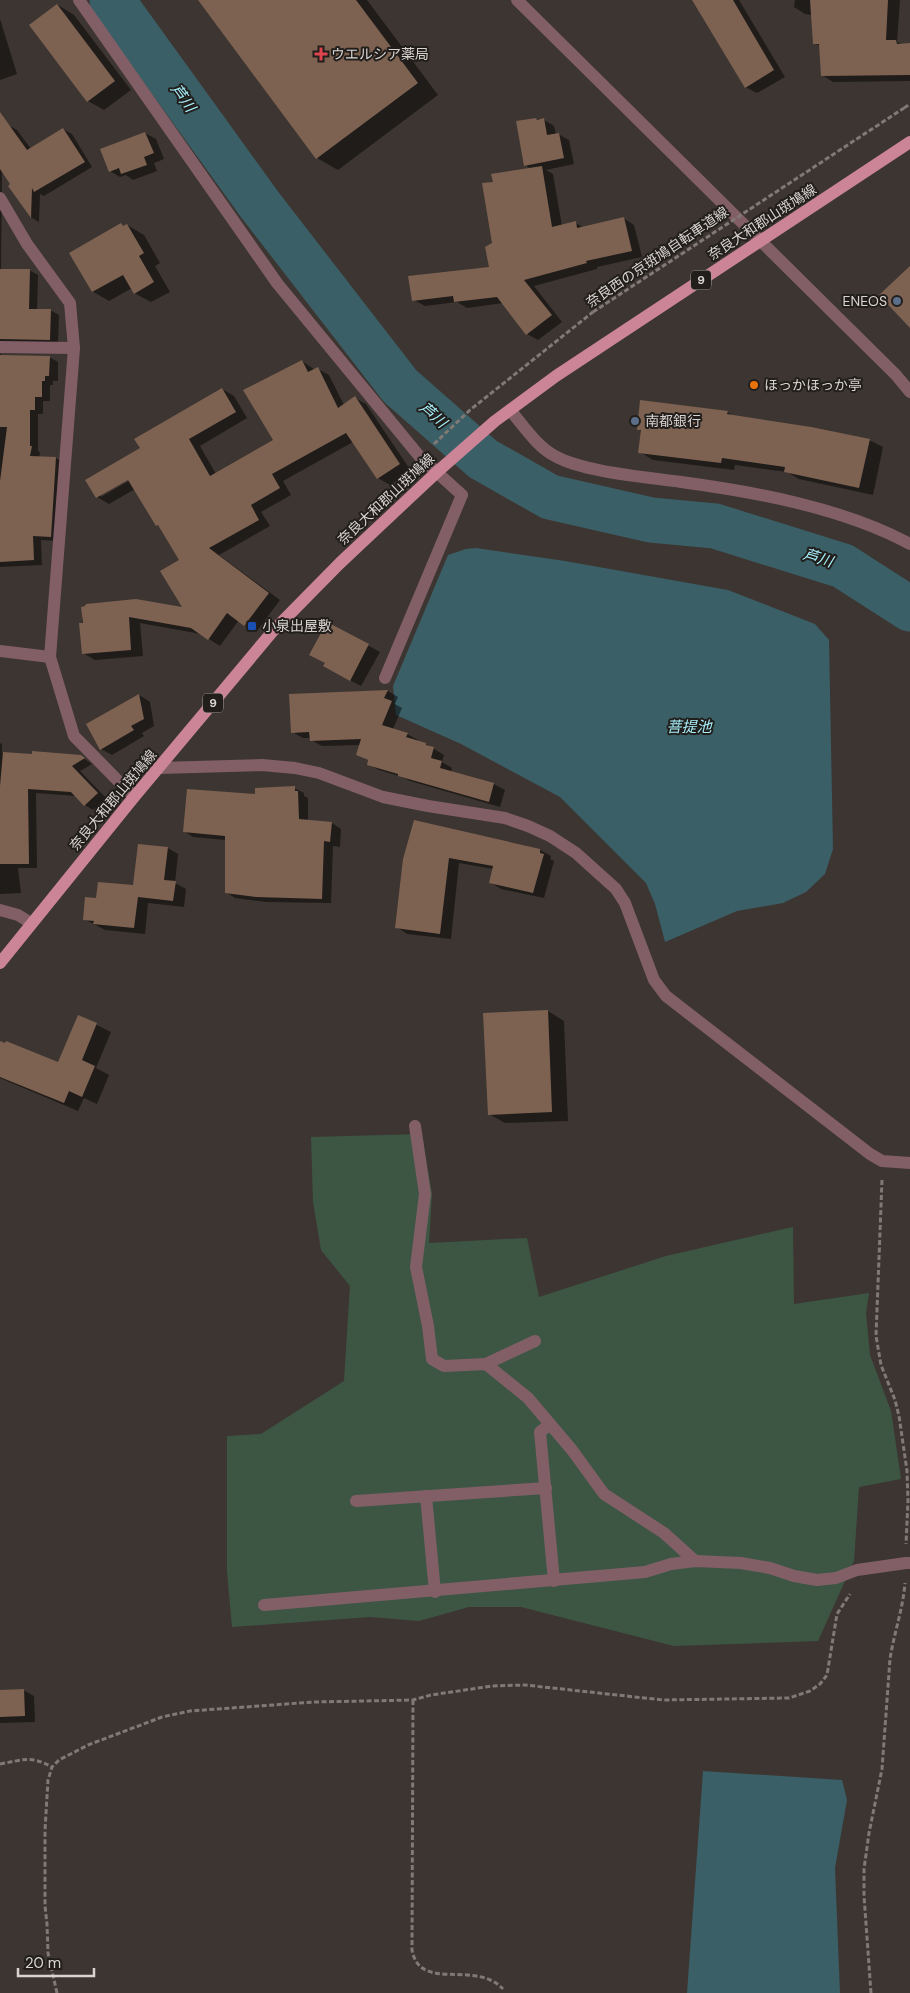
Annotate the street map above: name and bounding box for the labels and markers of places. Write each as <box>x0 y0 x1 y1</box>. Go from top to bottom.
place label: ウエルシア薬局 <box>331 45 429 63</box>
marker: ウエルシア薬局 <box>315 48 327 60</box>
place label: ENEOS <box>843 292 887 310</box>
marker: ENEOS <box>891 295 903 307</box>
place label: ほっかほっか亭 <box>764 376 862 394</box>
marker: ほっかほっか亭 <box>748 379 760 391</box>
place label: 南都銀行 <box>645 412 701 430</box>
marker: 南都銀行 <box>629 415 641 427</box>
place label: 小泉出屋敷 <box>262 617 332 635</box>
marker: 小泉出屋敷 <box>246 620 258 632</box>

